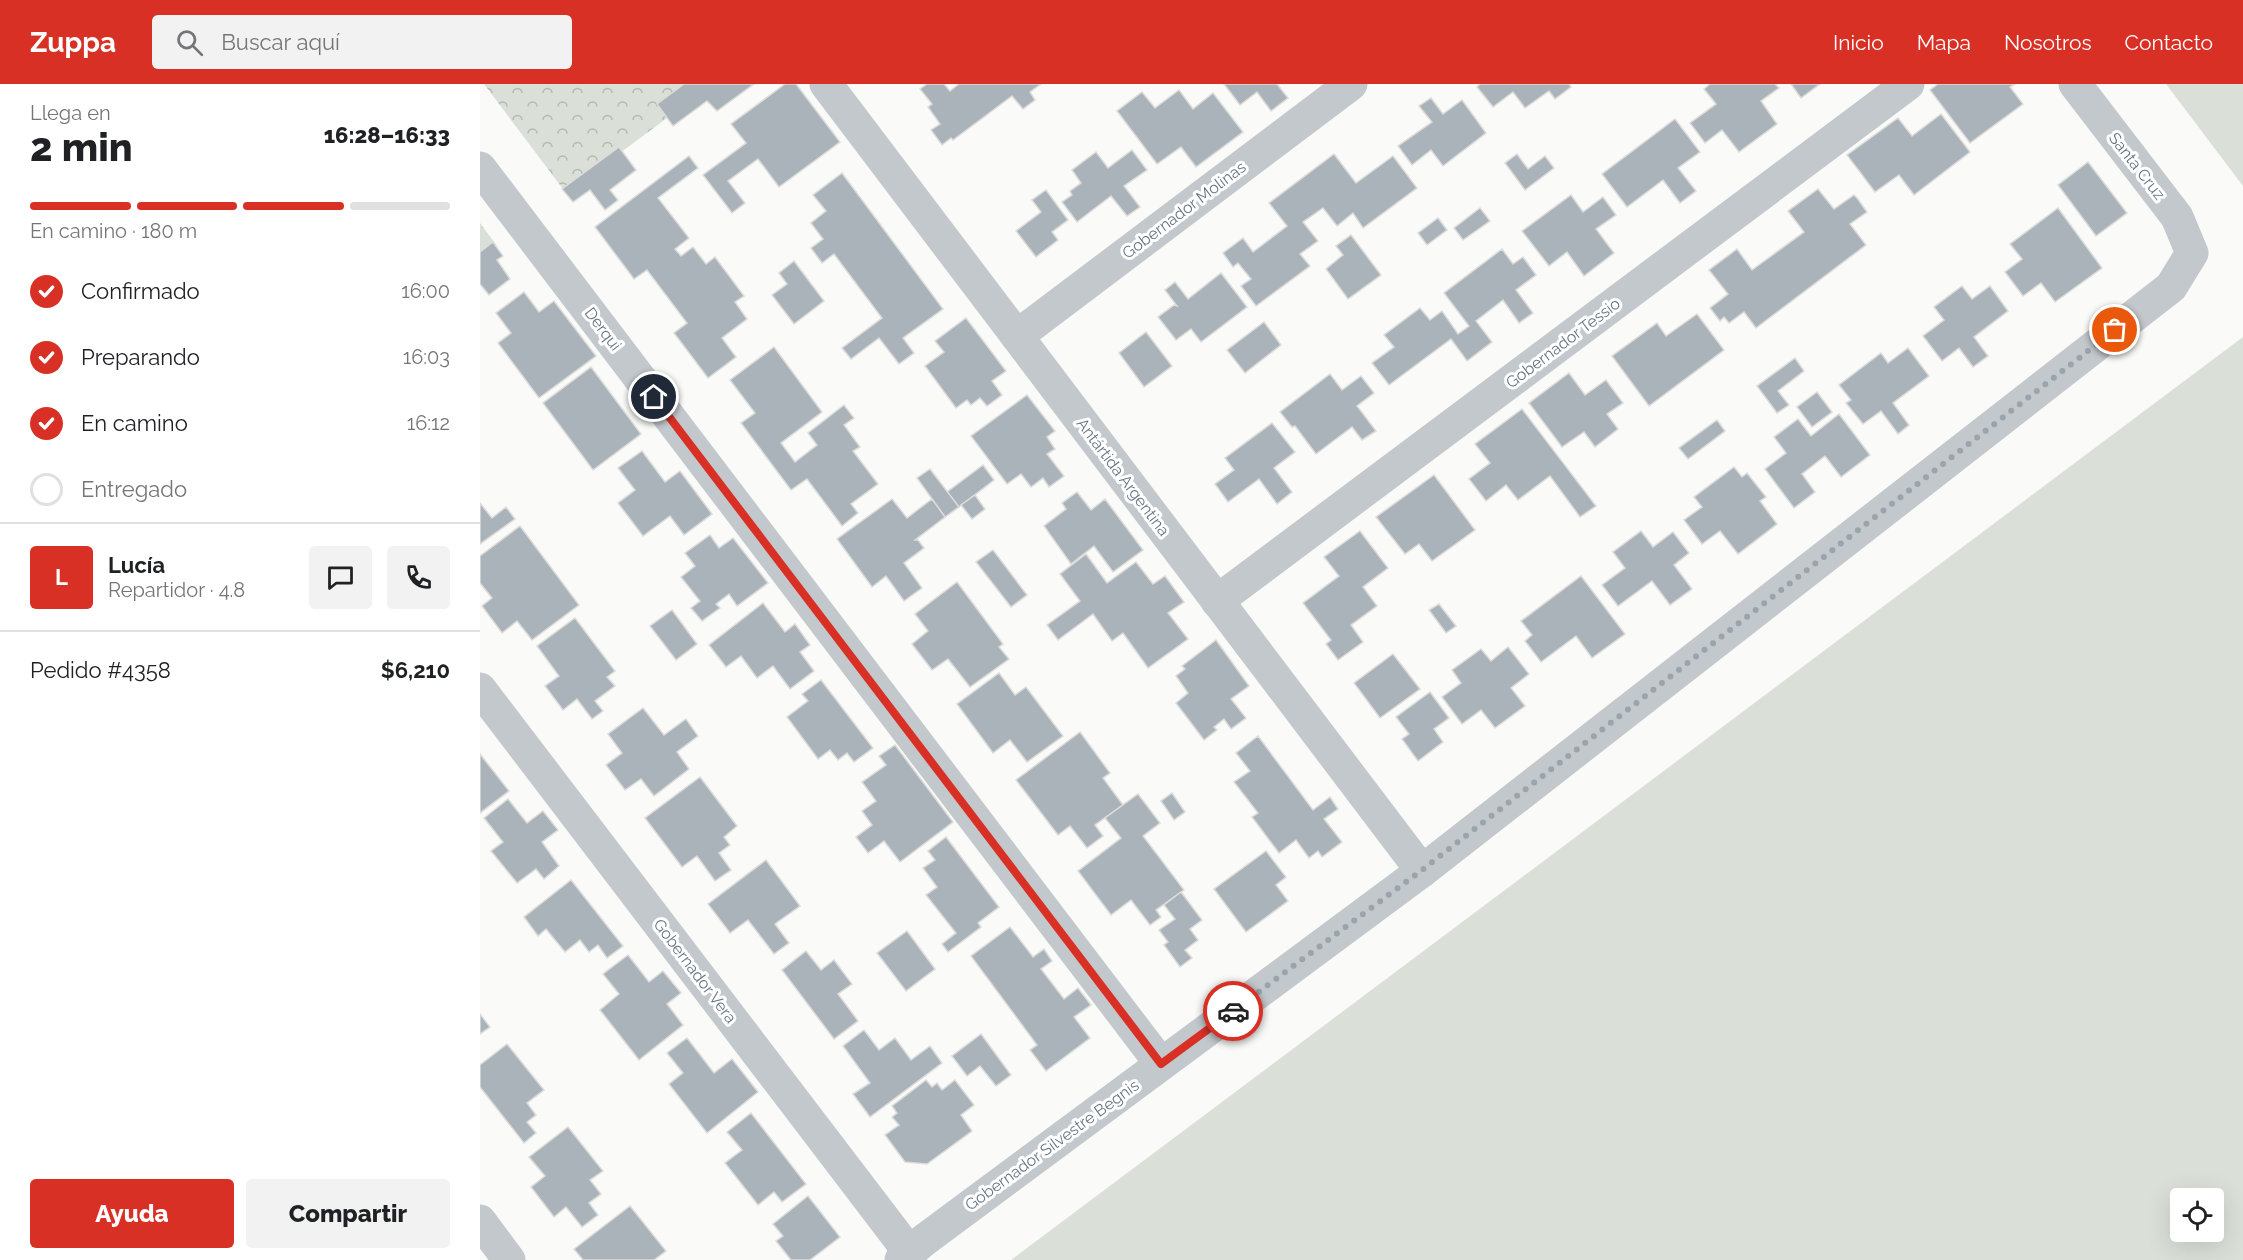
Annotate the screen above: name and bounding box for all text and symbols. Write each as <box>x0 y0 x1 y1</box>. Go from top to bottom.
search box <box>152 15 572 69</box>
text: Zuppa <box>30 26 116 59</box>
icon: search <box>173 26 206 59</box>
text: Buscar aquí <box>221 29 340 55</box>
text: Inicio <box>1833 30 1884 55</box>
text: Mapa <box>1917 30 1971 55</box>
text: Nosotros <box>2004 30 2092 55</box>
text: Contacto <box>2125 30 2213 55</box>
text: Llega en <box>30 101 111 125</box>
text: 16:28–16:33 <box>324 122 450 148</box>
text: 2 min <box>30 124 133 170</box>
street label: Santa Cruz <box>2105 129 2169 203</box>
street label: Gobernador Molinas <box>1118 157 1250 263</box>
text: En camino · 180 m <box>30 219 197 243</box>
icon: check <box>30 275 63 308</box>
text: Confirmado <box>81 278 200 304</box>
text: 16:00 <box>401 279 450 303</box>
street label: Gobernador Tessio <box>1502 294 1624 392</box>
street label: Derqui <box>581 304 625 354</box>
pin <box>2089 304 2140 355</box>
icon: bag <box>2098 313 2131 346</box>
icon: check <box>30 341 63 374</box>
text: Preparando <box>81 344 200 370</box>
text: 16:03 <box>403 345 450 369</box>
pin <box>628 371 679 422</box>
icon: home <box>637 380 670 413</box>
icon: check <box>30 407 63 440</box>
text: En camino <box>81 410 188 436</box>
text: 16:12 <box>407 411 450 435</box>
street label: Antártida Argentina <box>1073 414 1173 540</box>
text: Entregado <box>81 476 187 502</box>
button: chat <box>309 546 372 609</box>
button: phone <box>387 546 450 609</box>
text: Lucía <box>108 552 165 578</box>
text: L <box>55 564 68 590</box>
text: Repartidor · 4.8 <box>108 578 245 602</box>
text: Pedido #4358 <box>30 657 171 683</box>
text: $6,210 <box>381 657 450 683</box>
street label: Gobernador Vera <box>650 915 740 1027</box>
courier <box>1203 981 1263 1041</box>
icon: car <box>1217 995 1250 1028</box>
street label: Gobernador Silvestre Begnis <box>961 1075 1143 1214</box>
button: Ayuda <box>30 1179 234 1248</box>
button: Compartir <box>246 1179 450 1248</box>
map controls <box>2170 1188 2224 1242</box>
button: locate <box>2170 1188 2224 1242</box>

